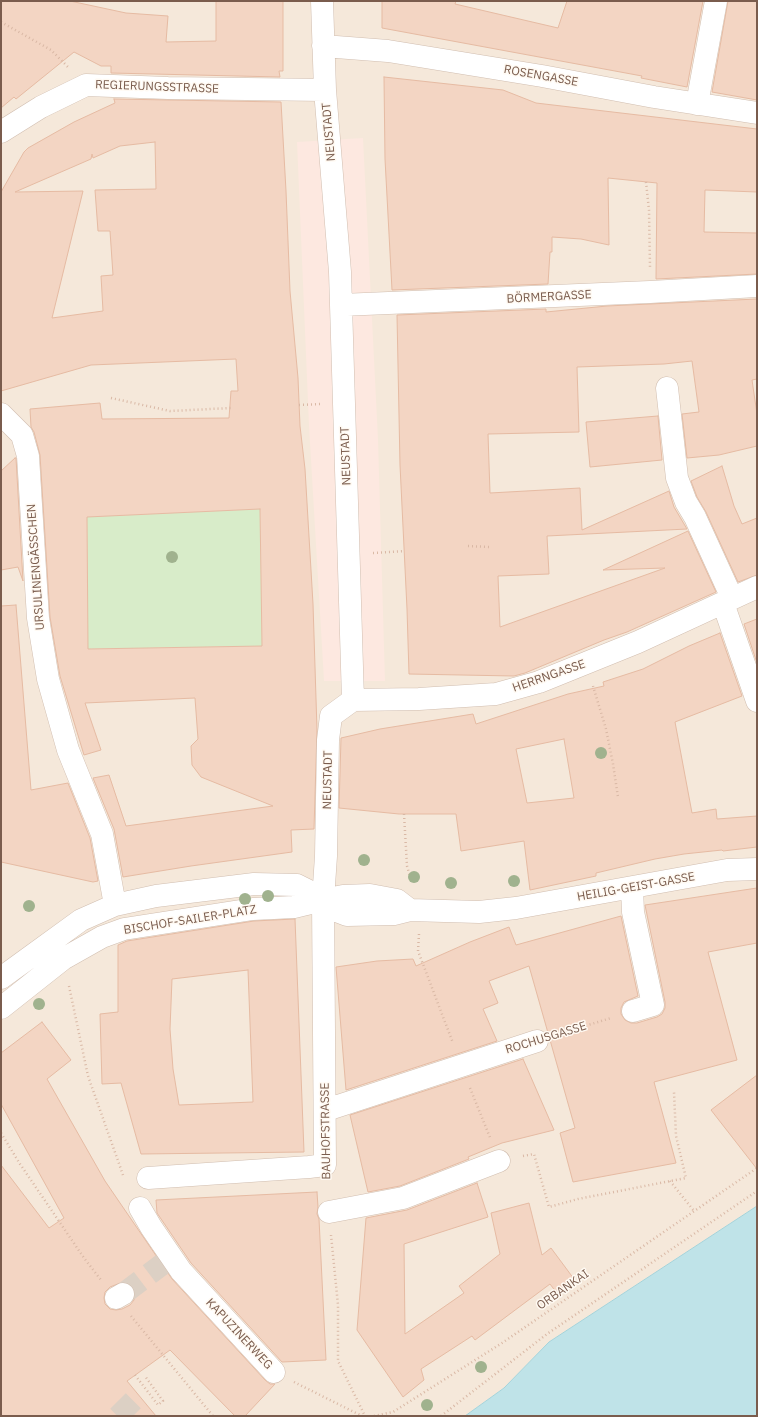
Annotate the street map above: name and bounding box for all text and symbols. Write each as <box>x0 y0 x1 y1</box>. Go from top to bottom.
street label: ROSENGASSE <box>503 62 579 90</box>
street label: REGIERUNGSSTRASSE <box>95 78 219 96</box>
street label: NEUSTADT <box>319 102 339 162</box>
street label: BÖRMERGASSE <box>506 288 592 306</box>
street label: NEUSTADT <box>338 426 354 486</box>
street label: URSULINENGÄSSCHEN <box>24 503 48 631</box>
street label: HERRNGASSE <box>511 657 587 695</box>
street label: NEUSTADT <box>320 750 336 810</box>
street label: HEILIG-GEIST-GASSE <box>576 870 696 904</box>
street label: BISCHOF-SAILER-PLATZ <box>123 902 257 938</box>
street label: ROCHUSGASSE <box>504 1019 588 1057</box>
street label: BAUHOFSTRASSE <box>318 1082 334 1180</box>
street label: ORBANKAI <box>534 1267 592 1313</box>
street label: KAPUZINERWEG <box>203 1296 275 1372</box>

